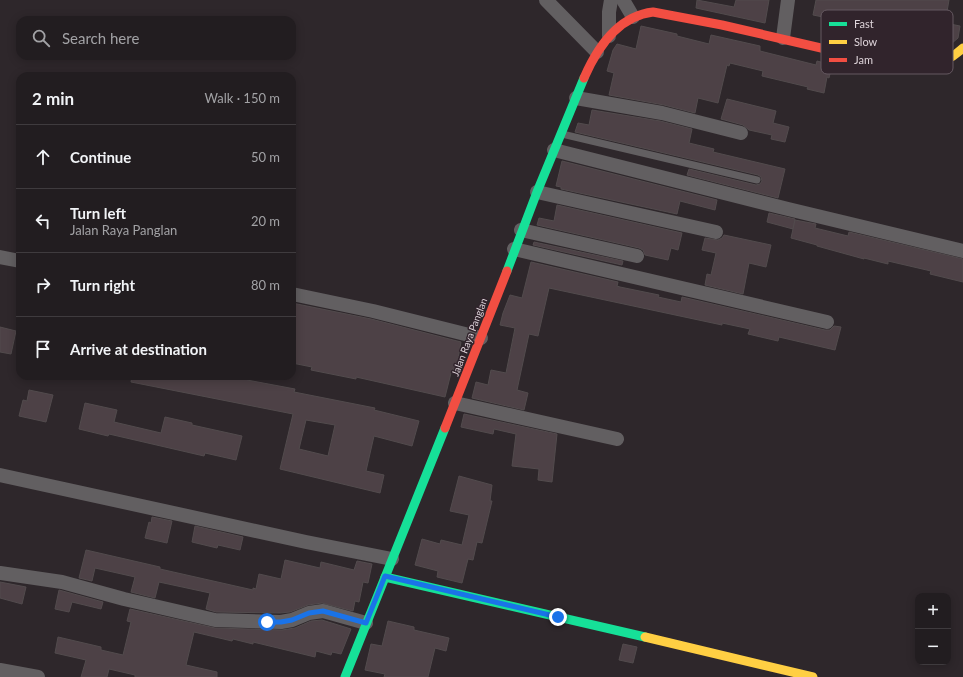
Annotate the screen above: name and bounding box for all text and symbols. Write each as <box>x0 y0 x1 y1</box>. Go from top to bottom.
legend <box>821 10 953 74</box>
search box <box>16 16 296 60</box>
text: Fast <box>854 17 874 30</box>
icon: search <box>30 27 52 49</box>
text: Search here <box>62 29 139 47</box>
text: Slow <box>854 35 878 48</box>
text: Jam <box>854 53 873 66</box>
text: 2 min <box>32 88 74 109</box>
text: Walk · 150 m <box>204 90 280 106</box>
icon: ahead <box>32 146 54 168</box>
text: Continue <box>70 148 131 166</box>
text: 50 m <box>251 149 280 165</box>
text: Turn left <box>70 204 126 222</box>
icon: left <box>32 210 54 232</box>
text: 20 m <box>251 213 280 229</box>
text: Jalan Raya Panglan <box>70 222 177 238</box>
icon: right <box>32 274 54 296</box>
text: Turn right <box>70 276 135 294</box>
text: 80 m <box>251 277 280 293</box>
street label: Jalan Raya Panglan <box>449 296 489 378</box>
icon: arrive <box>32 338 54 360</box>
text: Arrive at destination <box>70 340 207 358</box>
map controls <box>915 593 951 665</box>
button: + <box>915 593 951 629</box>
route end <box>549 608 567 626</box>
route start <box>258 613 276 631</box>
button: − <box>915 629 951 665</box>

